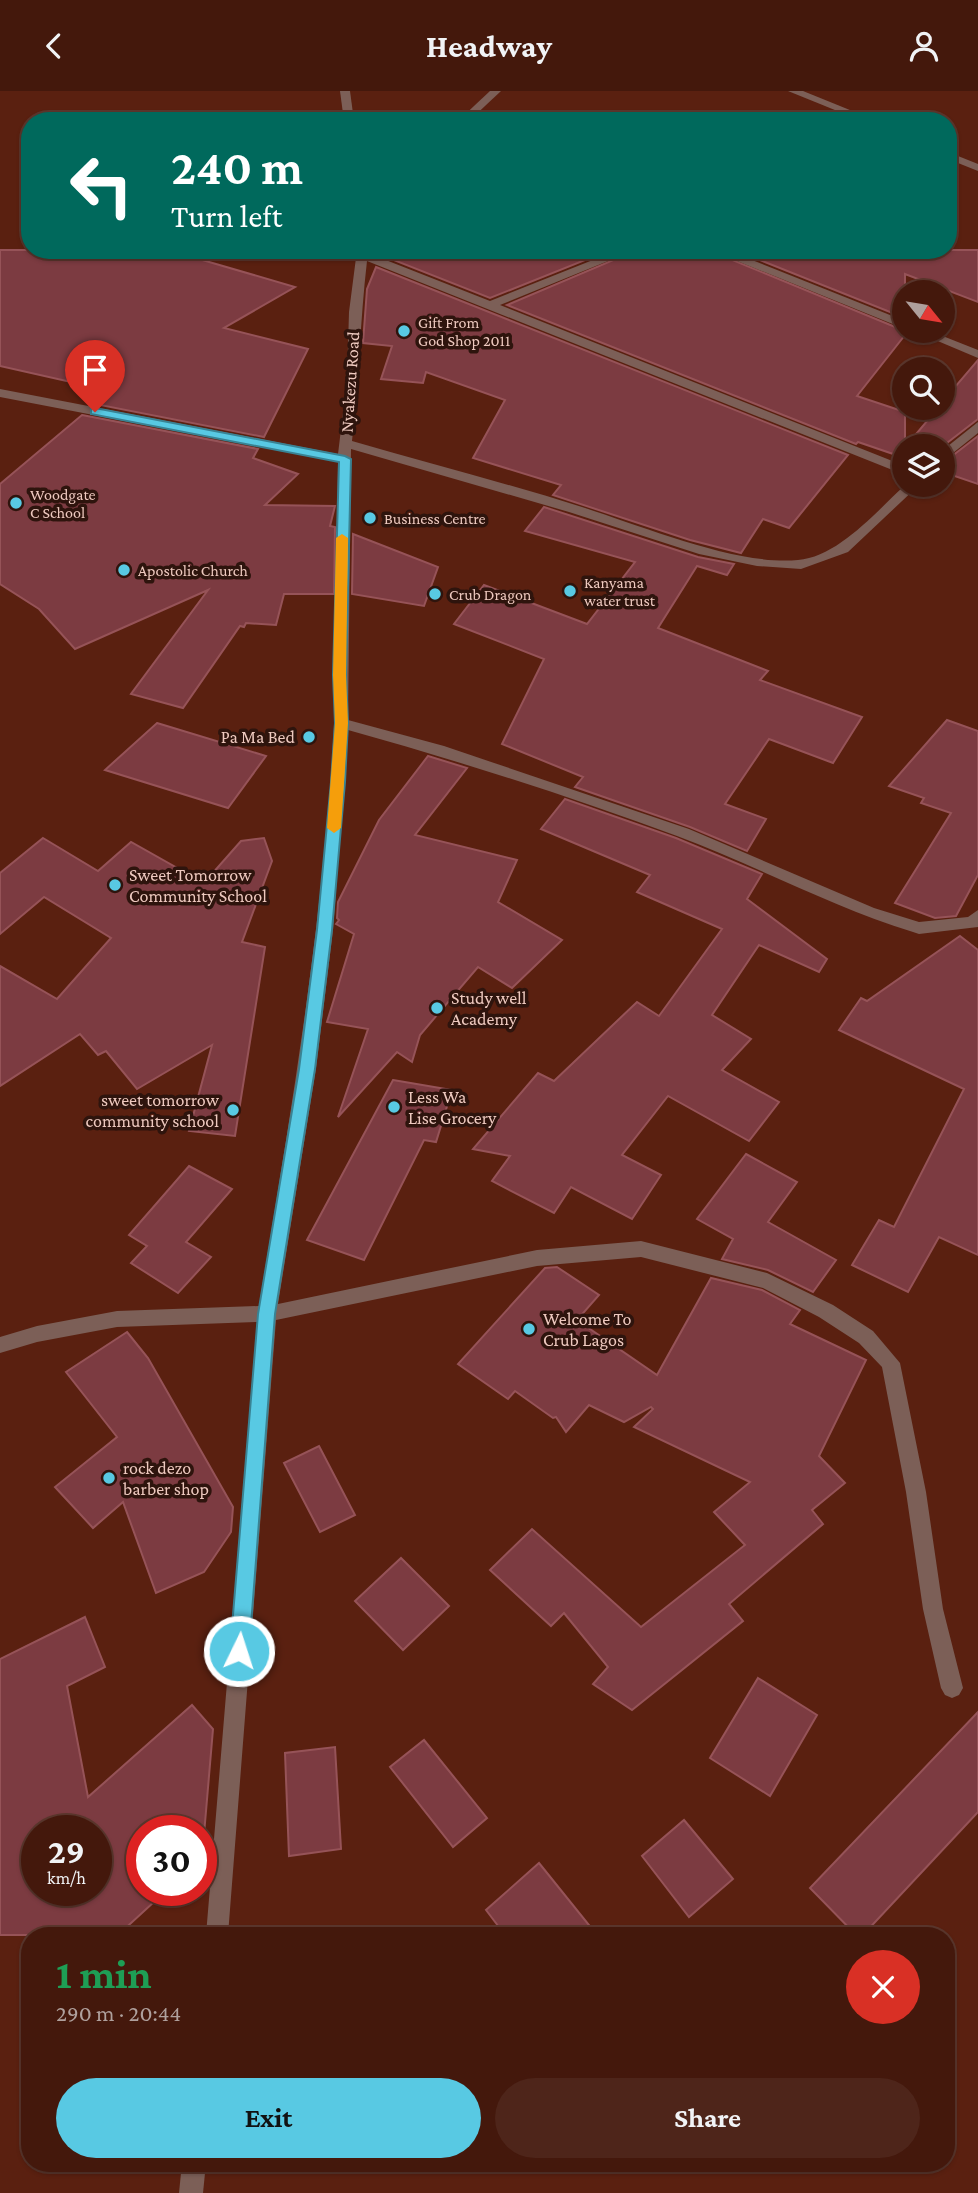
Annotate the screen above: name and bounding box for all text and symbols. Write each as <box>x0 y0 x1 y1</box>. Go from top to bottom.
icon: back <box>35 27 73 65</box>
icon: person <box>905 27 943 65</box>
text: Headway <box>426 28 552 64</box>
icon: left <box>56 140 147 231</box>
text: 240 m <box>171 140 303 195</box>
text: Turn left <box>171 198 282 234</box>
north arrow <box>892 280 956 343</box>
map controls <box>892 280 955 497</box>
place label: Gift From God Shop 2011 <box>418 314 510 350</box>
marker: Gift From God Shop 2011 <box>396 323 412 339</box>
street label: Nyakezu Road <box>336 330 364 433</box>
pin <box>65 340 125 412</box>
icon: arrive <box>76 351 114 389</box>
button: search <box>892 357 955 420</box>
button: layers <box>892 434 955 497</box>
place label: Woodgate C School <box>30 486 96 521</box>
marker: Woodgate C School <box>8 495 24 511</box>
marker: Business Centre <box>362 510 378 526</box>
place label: Business Centre <box>384 510 486 527</box>
marker: Apostolic Church <box>116 562 132 578</box>
place label: Apostolic Church <box>138 562 248 580</box>
place label: Kanyama water trust <box>584 574 656 609</box>
marker: Kanyama water trust <box>562 583 578 599</box>
marker: Crub Dragon <box>427 586 443 602</box>
place label: Crub Dragon <box>449 586 532 604</box>
place label: Pa Ma Bed <box>221 727 296 747</box>
marker: Pa Ma Bed <box>301 729 317 745</box>
place label: Sweet Tomorrow Community School <box>129 865 267 906</box>
marker: Sweet Tomorrow Community School <box>107 877 123 893</box>
place label: Study well Academy <box>451 988 527 1029</box>
marker: Study well Academy <box>429 1000 445 1016</box>
place label: Less Wa Lise Grocery <box>408 1087 497 1128</box>
place label: sweet tomorrow community school <box>86 1090 220 1131</box>
marker: Less Wa Lise Grocery <box>386 1099 402 1115</box>
marker: sweet tomorrow community school <box>225 1102 241 1118</box>
place label: Welcome To Crub Lagos <box>543 1309 632 1350</box>
marker: Welcome To Crub Lagos <box>521 1321 537 1337</box>
place label: rock dezo barber shop <box>123 1458 209 1499</box>
marker: rock dezo barber shop <box>101 1470 117 1486</box>
position arrow <box>202 1614 276 1688</box>
speed limit sign: 30 <box>126 1815 217 1906</box>
text: 29 <box>48 1832 85 1871</box>
text: km/h <box>47 1868 86 1888</box>
text: 1 min <box>56 1950 152 1997</box>
button: close <box>846 1950 920 2024</box>
text: 290 m · 20:44 <box>56 2000 181 2026</box>
button: Exit <box>56 2078 481 2158</box>
button: Share <box>495 2078 920 2158</box>

